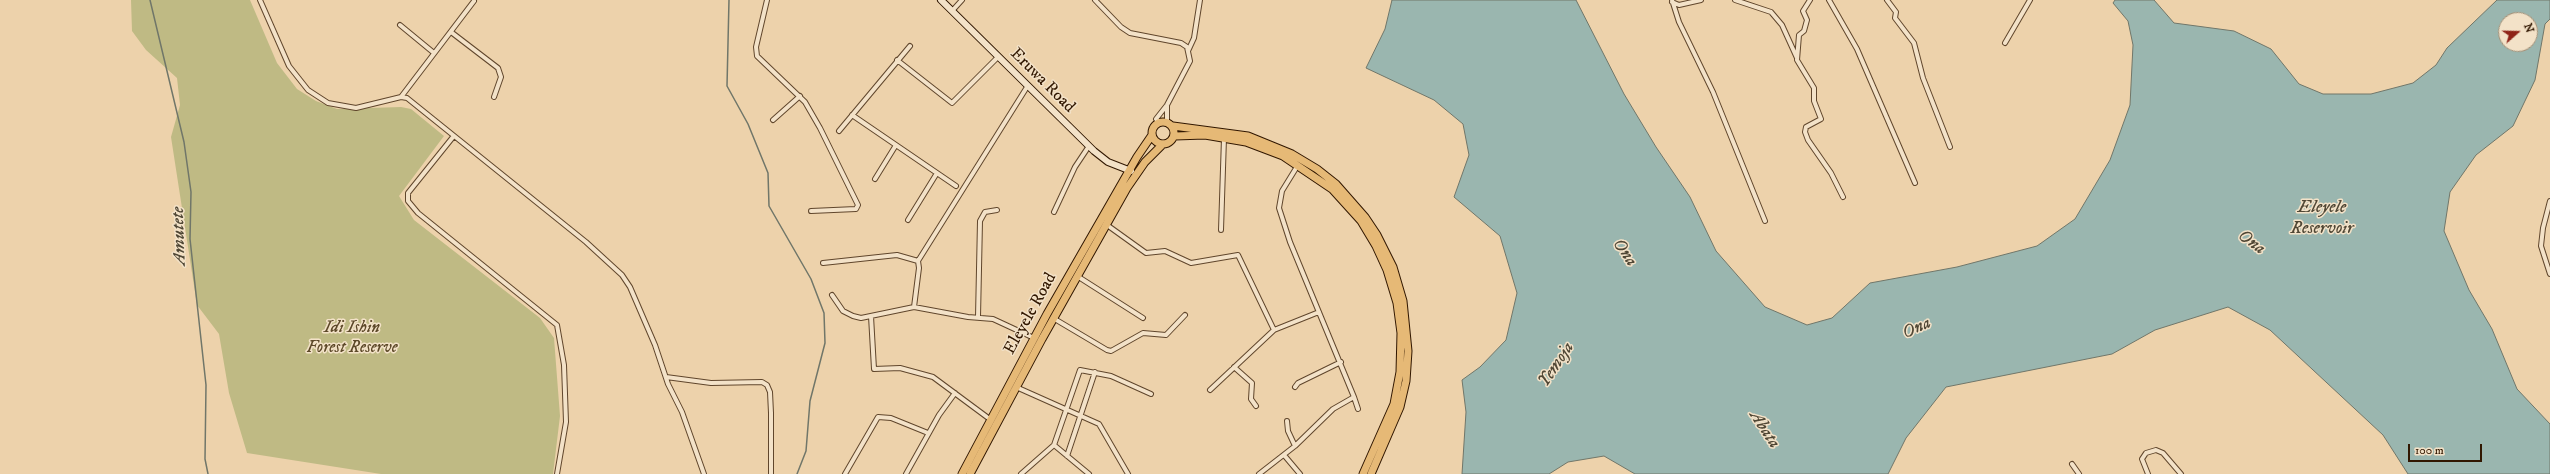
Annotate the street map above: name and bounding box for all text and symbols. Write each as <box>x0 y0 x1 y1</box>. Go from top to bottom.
north arrow <box>2498 12 2538 52</box>
text: N <box>2520 22 2536 35</box>
street label: Eruwa Road <box>1005 44 1079 118</box>
water label: Eleyele Reservoir <box>2291 197 2353 240</box>
water label: Amutete <box>168 206 192 266</box>
water label: Ona <box>2233 226 2269 260</box>
water label: Ona <box>1607 235 1641 271</box>
street label: Eleyele Road <box>1000 270 1062 358</box>
water label: Ona <box>1899 313 1935 345</box>
park label: Idi Ishin Forest Reserve <box>307 318 397 358</box>
water label: Yemoja <box>1534 338 1580 392</box>
water label: Abata <box>1744 407 1784 453</box>
scale bar <box>2410 436 2484 462</box>
text: 100 m <box>2415 443 2444 458</box>

